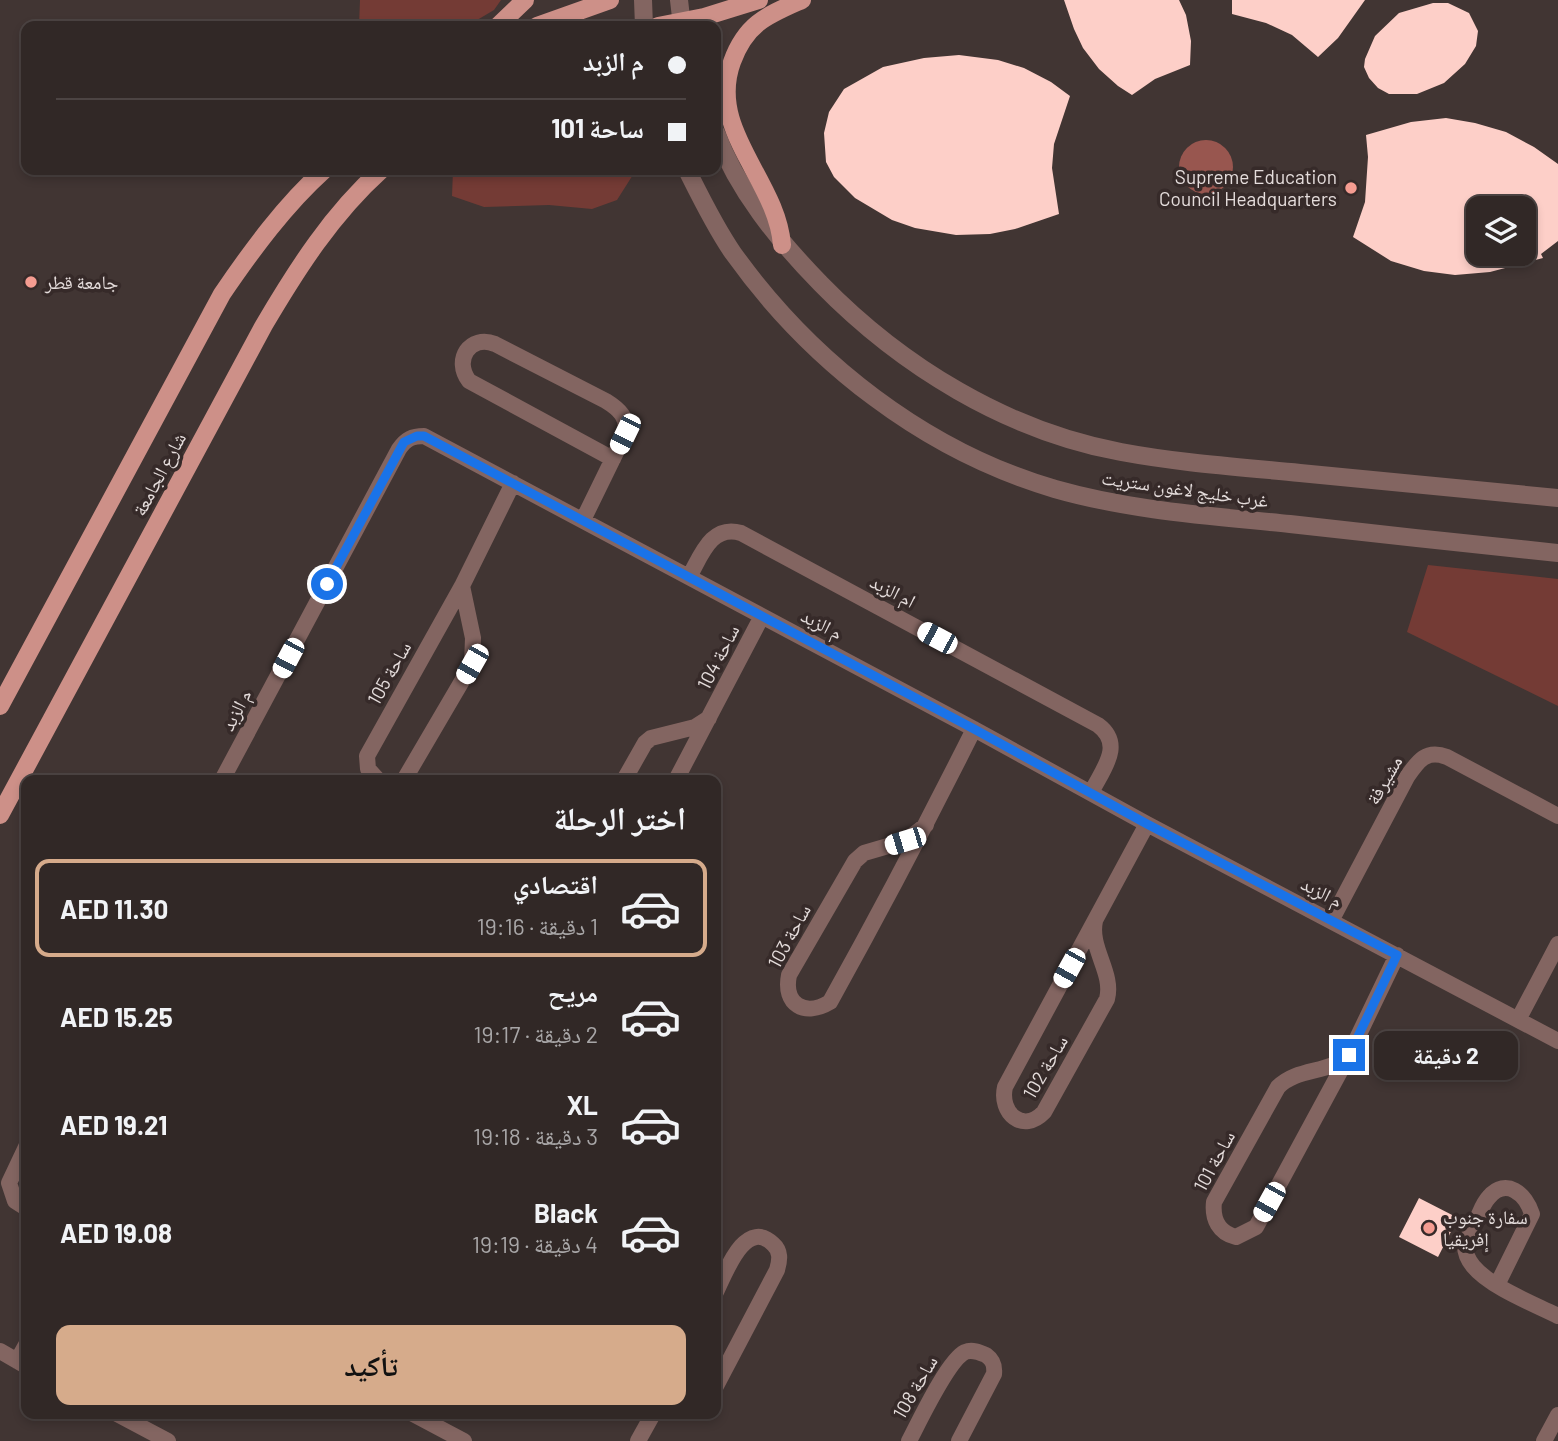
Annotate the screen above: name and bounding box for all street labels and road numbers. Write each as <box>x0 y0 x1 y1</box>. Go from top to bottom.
street label: شارع الجامعة <box>127 428 191 520</box>
street label: غرب خليج لاغون ستريت <box>1100 465 1270 514</box>
street label: ام الزبد <box>865 569 920 615</box>
street label: م الزبد <box>796 603 847 647</box>
street label: ساحة 104 <box>691 621 744 693</box>
street label: ساحة 105 <box>362 637 415 708</box>
street label: م الزبد <box>215 685 259 736</box>
street label: مشيرفة <box>1361 751 1407 809</box>
street label: م الزبد <box>1296 871 1347 915</box>
street label: ساحة 103 <box>762 900 815 972</box>
street label: ساحة 102 <box>1017 1031 1072 1103</box>
street label: ساحة 101 <box>1188 1127 1239 1195</box>
street label: ساحة 108 <box>887 1351 942 1422</box>

